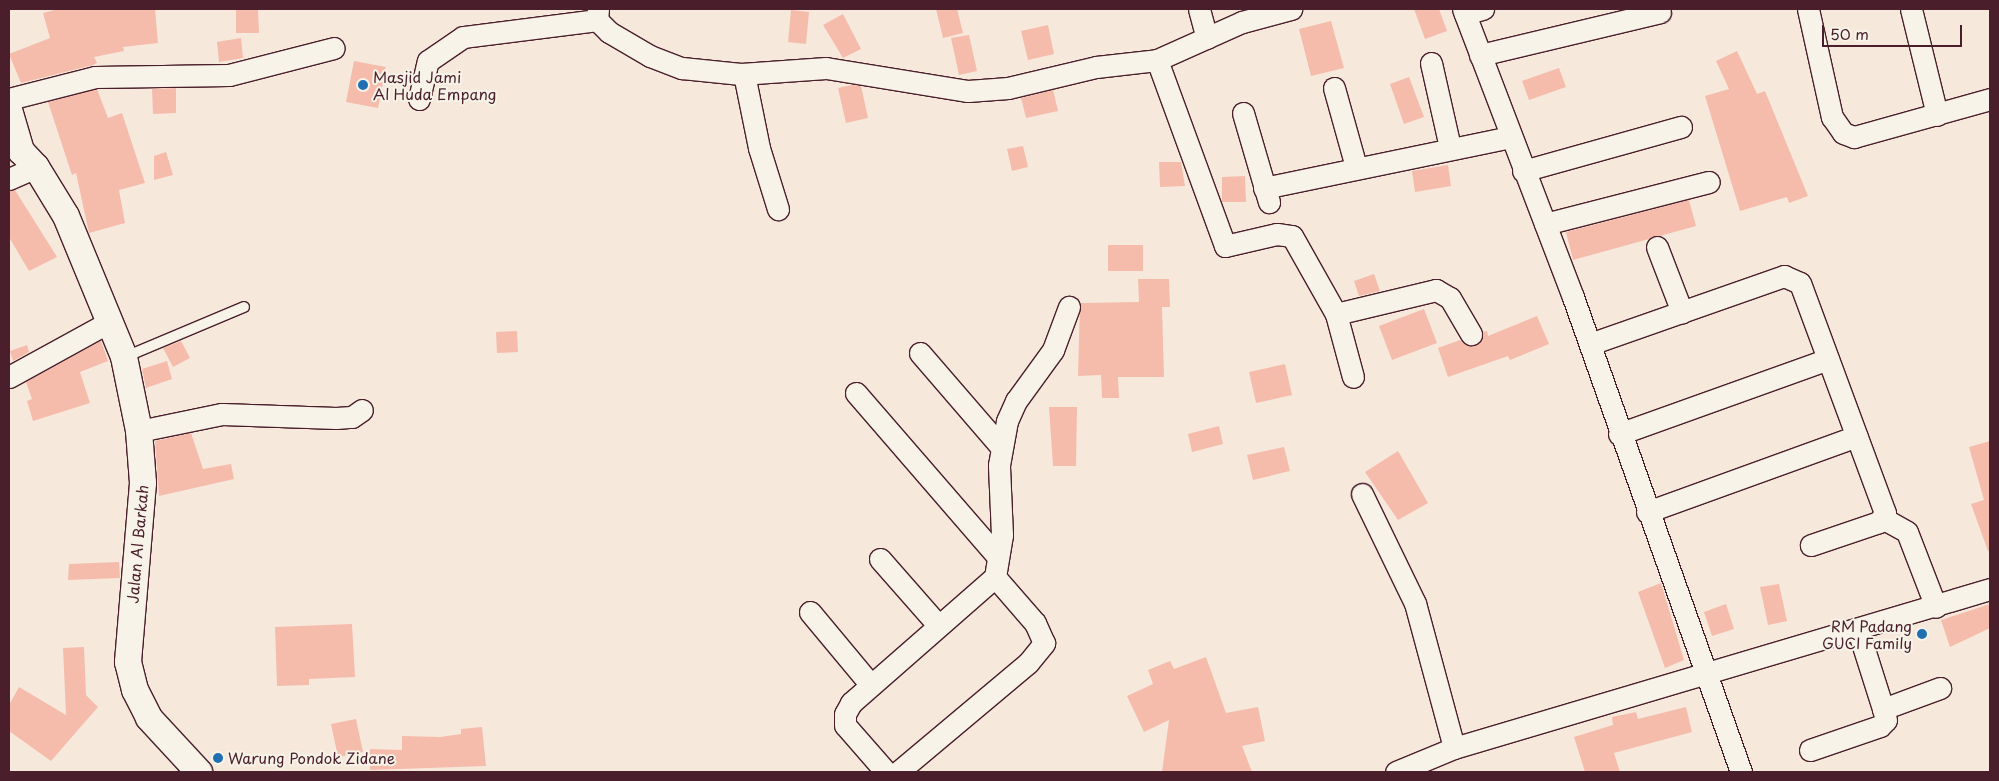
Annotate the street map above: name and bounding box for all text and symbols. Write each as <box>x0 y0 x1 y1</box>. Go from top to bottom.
scale bar <box>1824 15 1964 47</box>
text: 50 m <box>1830 22 1869 45</box>
place label: Masjid Jami Al Huda Empang <box>373 67 496 102</box>
marker: Masjid Jami Al Huda Empang <box>357 79 369 91</box>
street label: Jalan Al Barkah <box>123 483 151 605</box>
place label: RM Padang GUCI Family <box>1820 616 1912 651</box>
marker: RM Padang GUCI Family <box>1916 628 1928 640</box>
place label: Warung Pondok Zidane <box>228 749 397 767</box>
marker: Warung Pondok Zidane <box>212 752 224 764</box>

